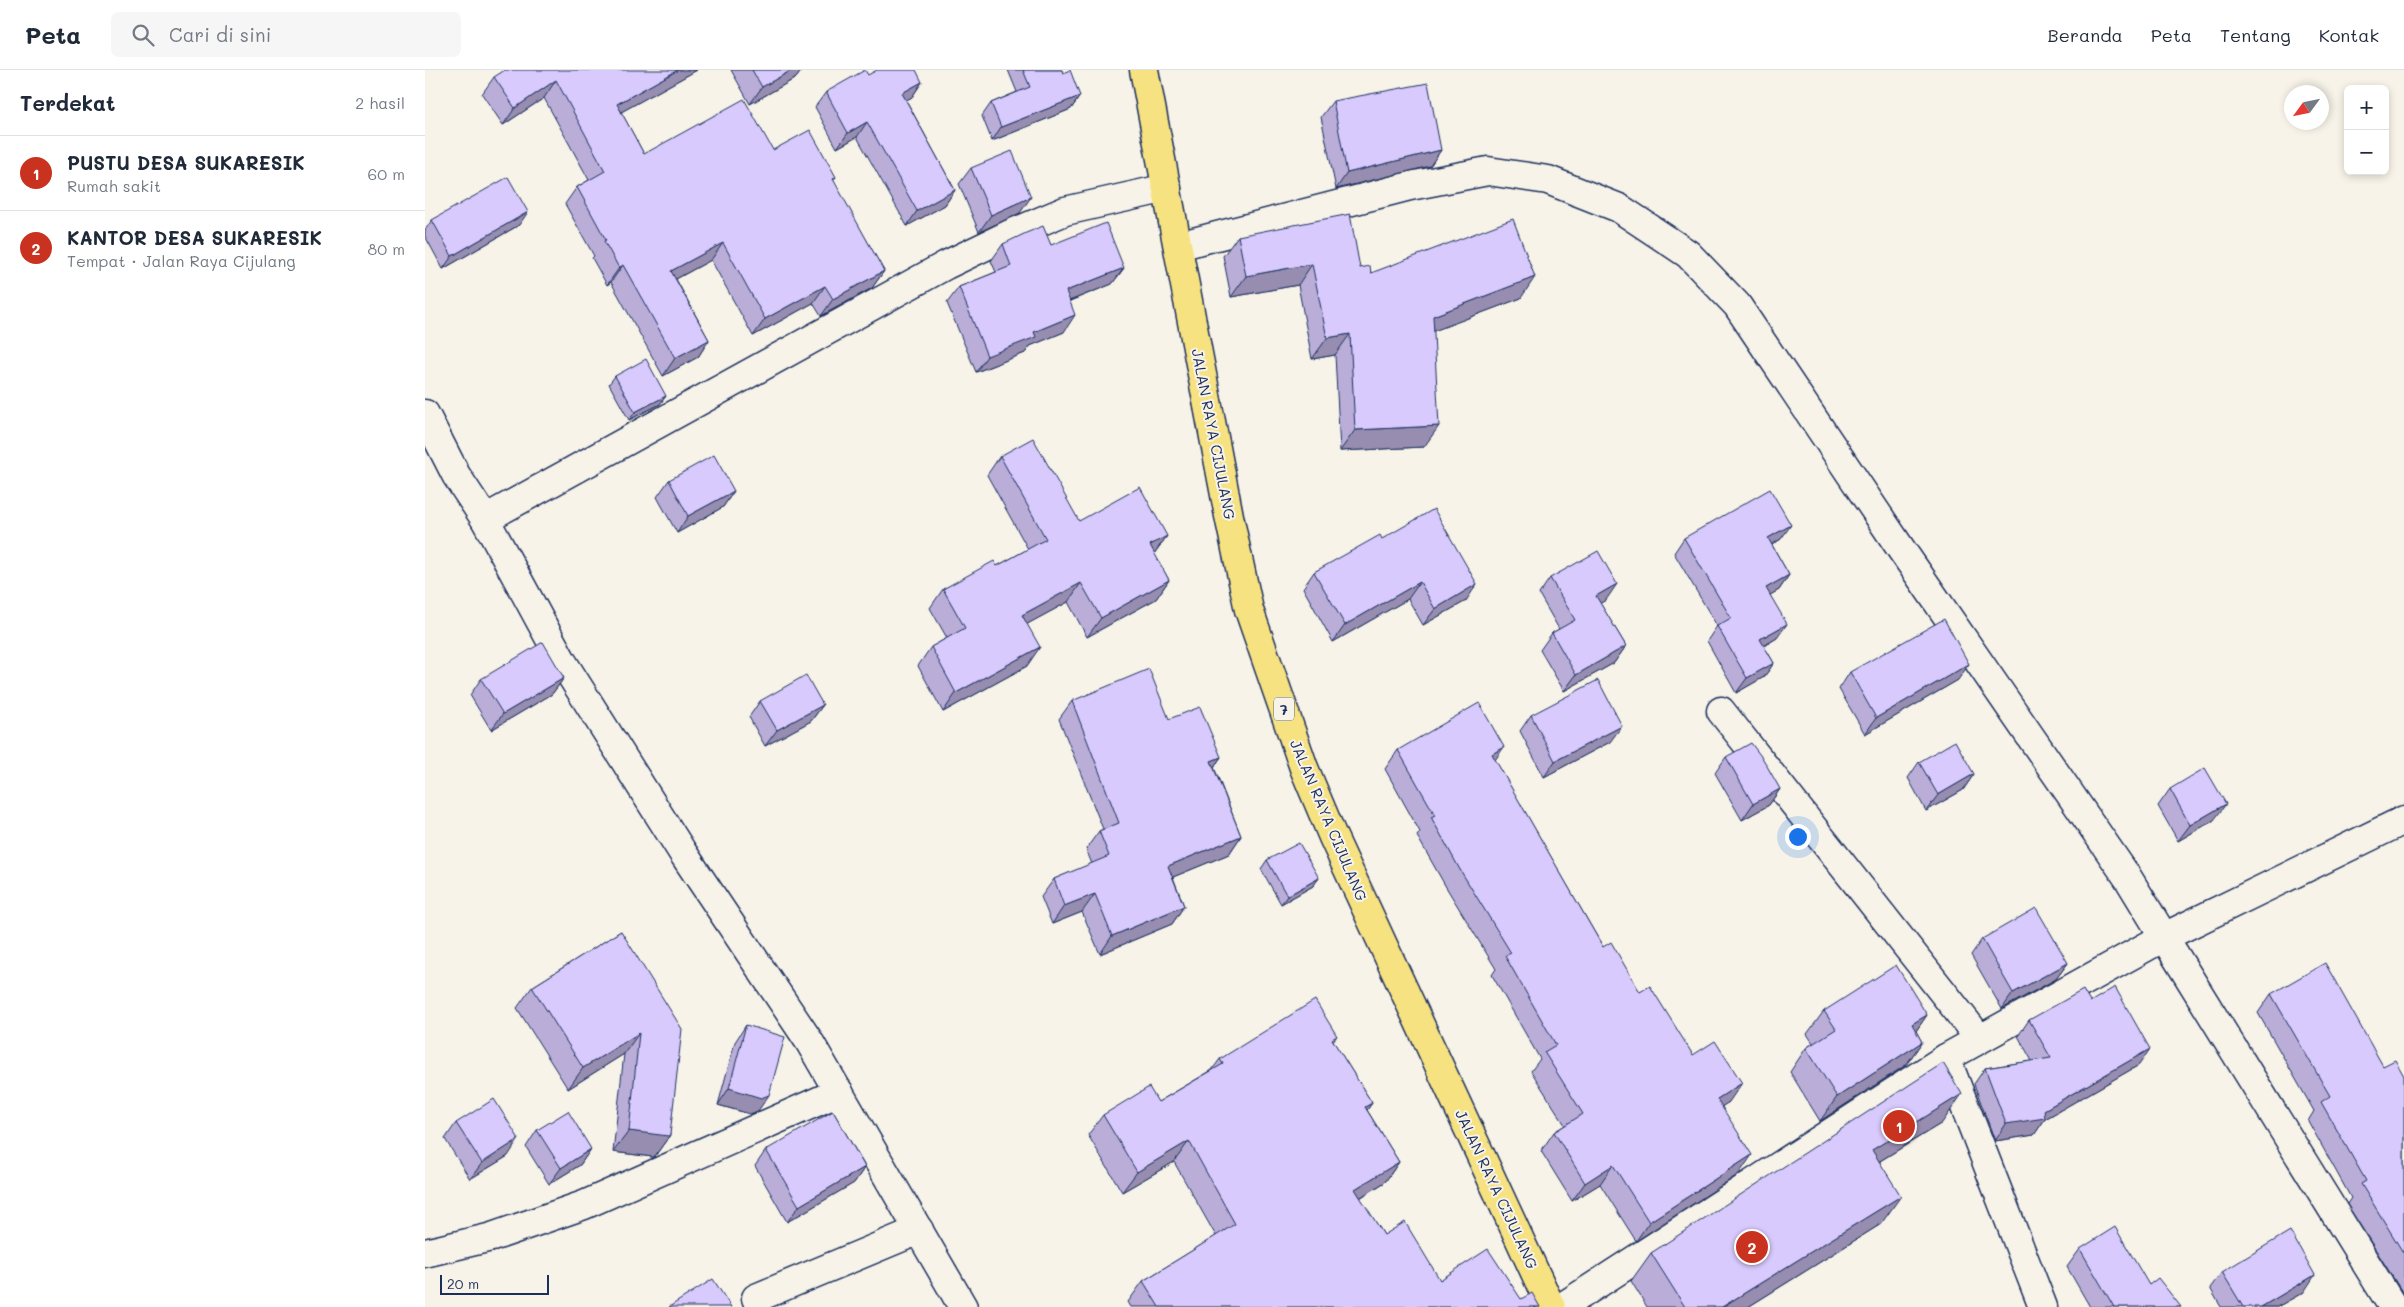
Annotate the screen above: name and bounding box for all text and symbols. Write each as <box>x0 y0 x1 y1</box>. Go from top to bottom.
search box <box>111 12 461 57</box>
text: Peta <box>25 19 81 50</box>
icon: search <box>129 21 157 49</box>
text: Cari di sini <box>169 22 271 47</box>
text: Beranda <box>2048 23 2123 47</box>
text: Peta <box>2151 23 2192 47</box>
text: Tentang <box>2220 23 2291 47</box>
text: Kontak <box>2319 23 2379 47</box>
north arrow <box>2284 85 2329 130</box>
map controls <box>2344 85 2389 175</box>
button: + <box>2344 85 2389 130</box>
text: Terdekat <box>20 89 115 116</box>
text: 2 hasil <box>355 92 405 113</box>
button: − <box>2344 130 2389 175</box>
text: PUSTU DESA SUKARESIK <box>67 150 305 175</box>
text: 1 <box>32 163 40 184</box>
text: 60 m <box>368 163 405 184</box>
text: Rumah sakit <box>67 175 161 196</box>
text: KANTOR DESA SUKARESIK <box>67 225 322 250</box>
text: 2 <box>32 238 40 259</box>
text: 80 m <box>368 238 405 259</box>
text: Tempat · Jalan Raya Cijulang <box>67 250 296 271</box>
street label: JALAN RAYA CIJULANG <box>1188 347 1240 521</box>
road number: 7 <box>1274 698 1294 720</box>
street label: JALAN RAYA CIJULANG <box>1286 736 1372 904</box>
your location <box>1785 824 1811 850</box>
street label: JALAN RAYA CIJULANG <box>1451 1106 1543 1272</box>
pin: 1 <box>1883 1107 1915 1145</box>
pin: 2 <box>1736 1228 1768 1266</box>
scale bar <box>440 1272 549 1295</box>
text: 20 m <box>447 1274 479 1293</box>

